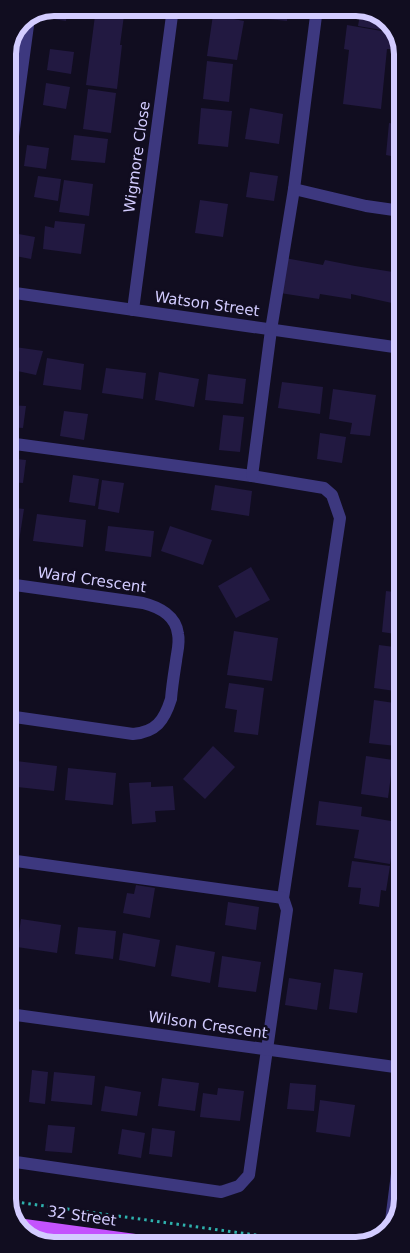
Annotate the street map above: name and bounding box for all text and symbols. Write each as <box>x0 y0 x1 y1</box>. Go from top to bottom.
street label: Wigmore Close <box>120 100 154 214</box>
street label: Watson Street <box>153 288 261 320</box>
street label: Ward Crescent <box>37 563 148 597</box>
street label: Wilson Crescent <box>147 1008 269 1042</box>
street label: 32 Street <box>46 1202 118 1230</box>

